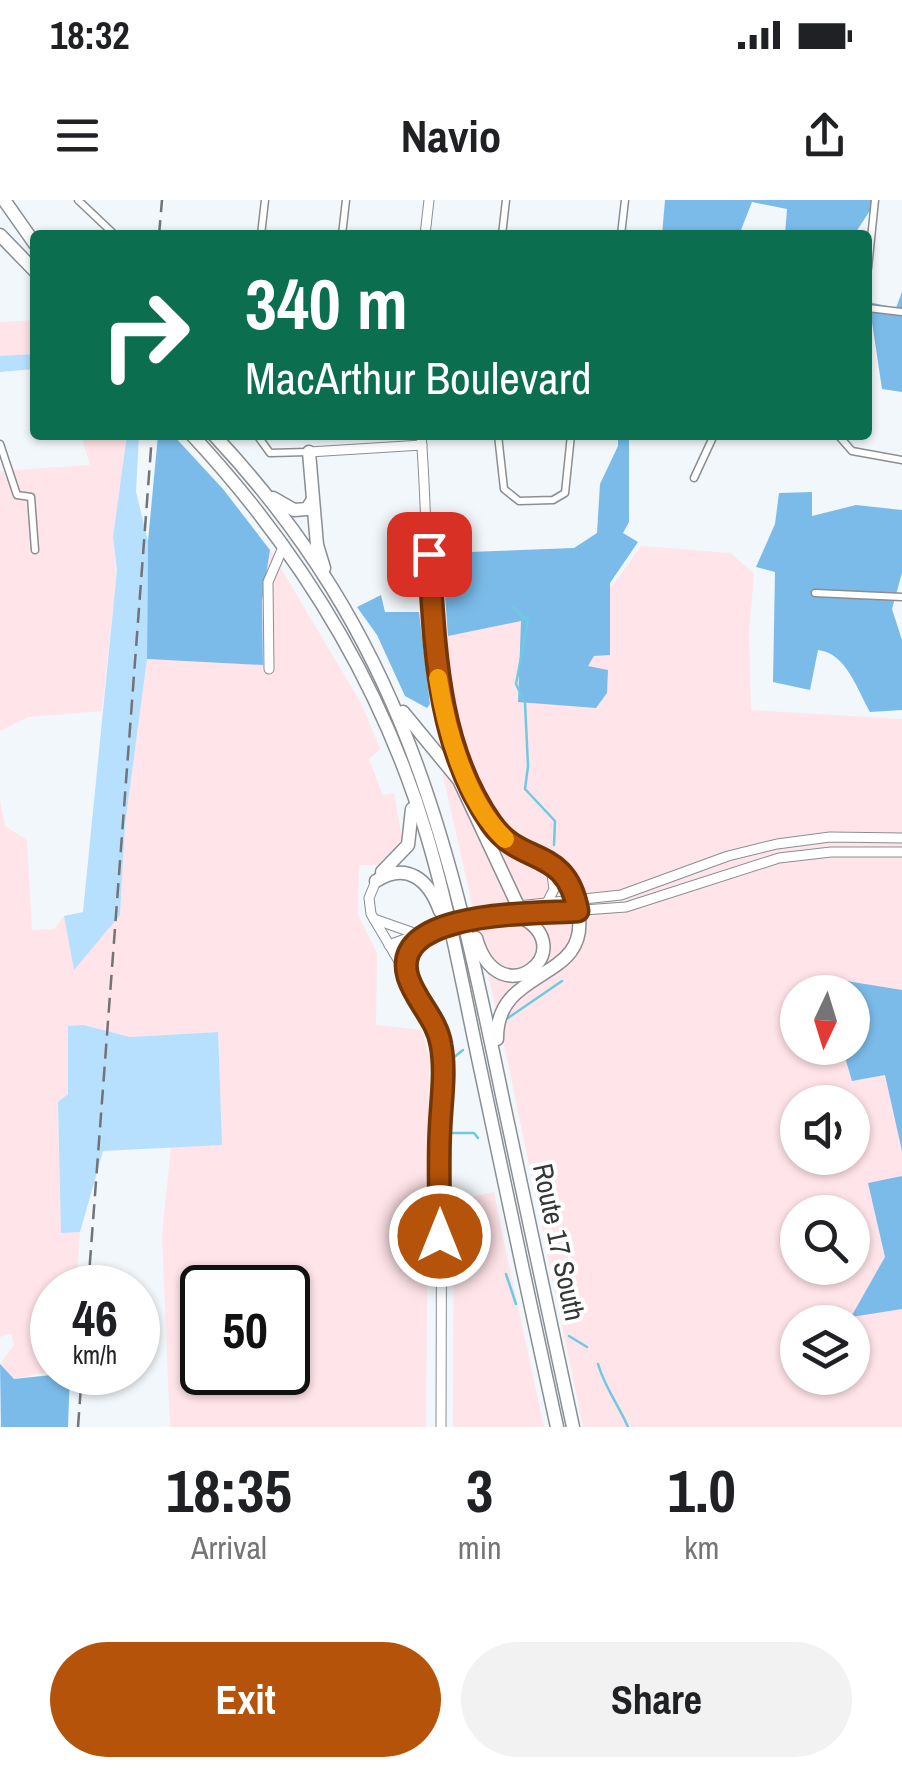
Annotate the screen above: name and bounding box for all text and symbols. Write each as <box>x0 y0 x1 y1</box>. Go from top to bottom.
text: 18:32 <box>50 10 130 61</box>
text: Navio <box>401 105 501 166</box>
icon: menu <box>50 108 105 163</box>
icon: share <box>797 108 852 163</box>
text: 340 m <box>245 257 408 351</box>
icon: right <box>80 270 210 400</box>
text: MacArthur Boulevard <box>245 347 592 408</box>
pin <box>387 512 472 597</box>
icon: arrive <box>402 527 457 582</box>
north arrow <box>780 975 870 1065</box>
map controls <box>780 975 870 1395</box>
button: sound <box>780 1085 870 1175</box>
street label: Route 17 South <box>524 1160 594 1324</box>
position arrow <box>388 1184 492 1288</box>
button: search <box>780 1195 870 1285</box>
speed limit sign: 50 <box>180 1265 310 1395</box>
text: 46 <box>72 1284 118 1352</box>
button: layers <box>780 1305 870 1395</box>
text: km/h <box>73 1338 117 1372</box>
text: 18:35 <box>166 1450 292 1531</box>
text: 3 <box>466 1450 493 1531</box>
text: 1.0 <box>668 1450 736 1531</box>
text: Arrival <box>191 1526 267 1569</box>
text: min <box>458 1526 502 1569</box>
text: km <box>684 1526 719 1569</box>
button: Exit <box>50 1642 441 1757</box>
button: Share <box>461 1642 852 1757</box>

